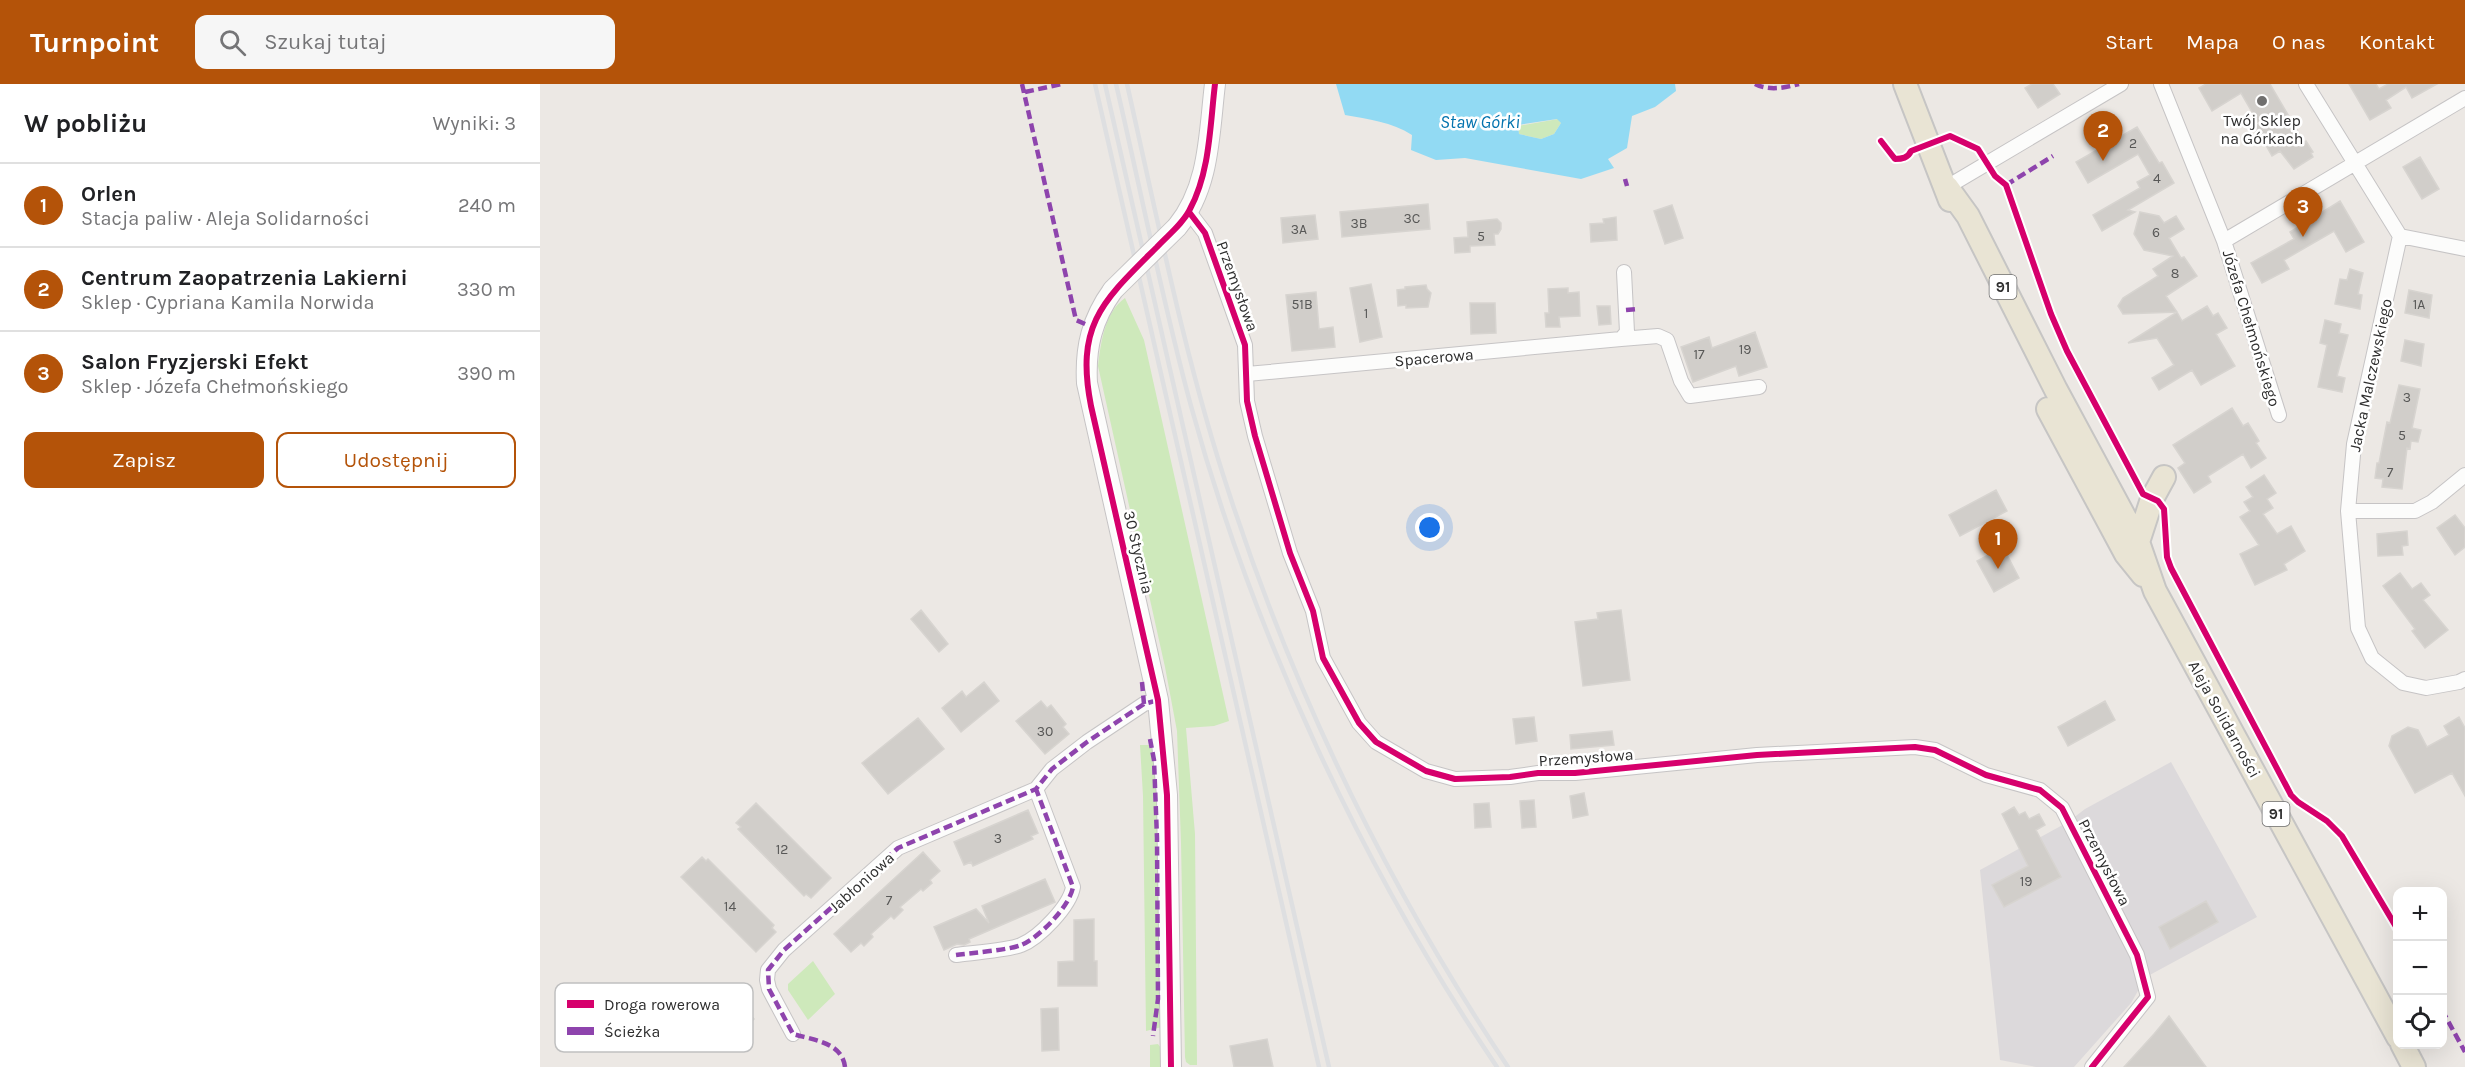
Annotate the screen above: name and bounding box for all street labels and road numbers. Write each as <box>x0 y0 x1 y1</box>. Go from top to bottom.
street label: Przemysłowa <box>1212 238 1263 334</box>
street label: Józefa Chełmońskiego <box>2219 248 2284 409</box>
road number: 91 <box>1990 275 2016 299</box>
street label: Jacka Malczewskiego <box>2345 297 2396 453</box>
street label: Spacerowa <box>1394 345 1474 370</box>
street label: 30 Stycznia <box>1120 509 1157 596</box>
street label: Aleja Solidarności <box>2184 657 2265 781</box>
street label: Przemysłowa <box>1538 745 1634 770</box>
road number: 91 <box>2262 802 2290 826</box>
street label: Przemysłowa <box>2075 816 2135 909</box>
street label: Jabłoniowa <box>825 848 898 917</box>

